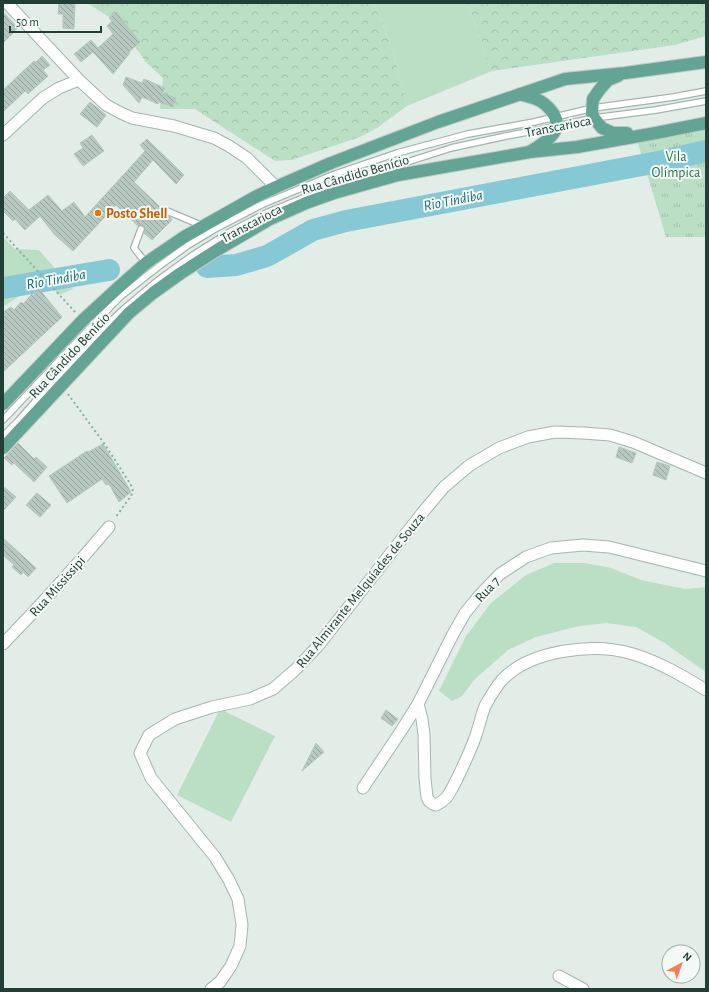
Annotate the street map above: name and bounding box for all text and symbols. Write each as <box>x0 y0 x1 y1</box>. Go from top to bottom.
scale bar <box>10 8 101 34</box>
text: 50 m <box>16 16 39 28</box>
street label: Transcarioca <box>524 114 593 140</box>
park label: Vila Olímpica <box>651 150 701 180</box>
street label: Rua Cândido Benício <box>300 153 411 197</box>
water label: Rio Tindiba <box>422 187 484 214</box>
street label: Transcarioca <box>219 202 285 246</box>
place label: Posto Shell <box>106 207 168 221</box>
marker: Posto Shell <box>93 208 103 218</box>
water label: Rio Tindiba <box>25 267 87 292</box>
street label: Rua Cândido Benício <box>27 310 113 401</box>
street label: Rua Almirante Melquíades de Souza <box>294 510 428 671</box>
street label: Rua Mississipi <box>27 554 88 620</box>
street label: Rua 7 <box>473 574 503 605</box>
north arrow <box>661 944 701 984</box>
text: N <box>681 950 694 963</box>

